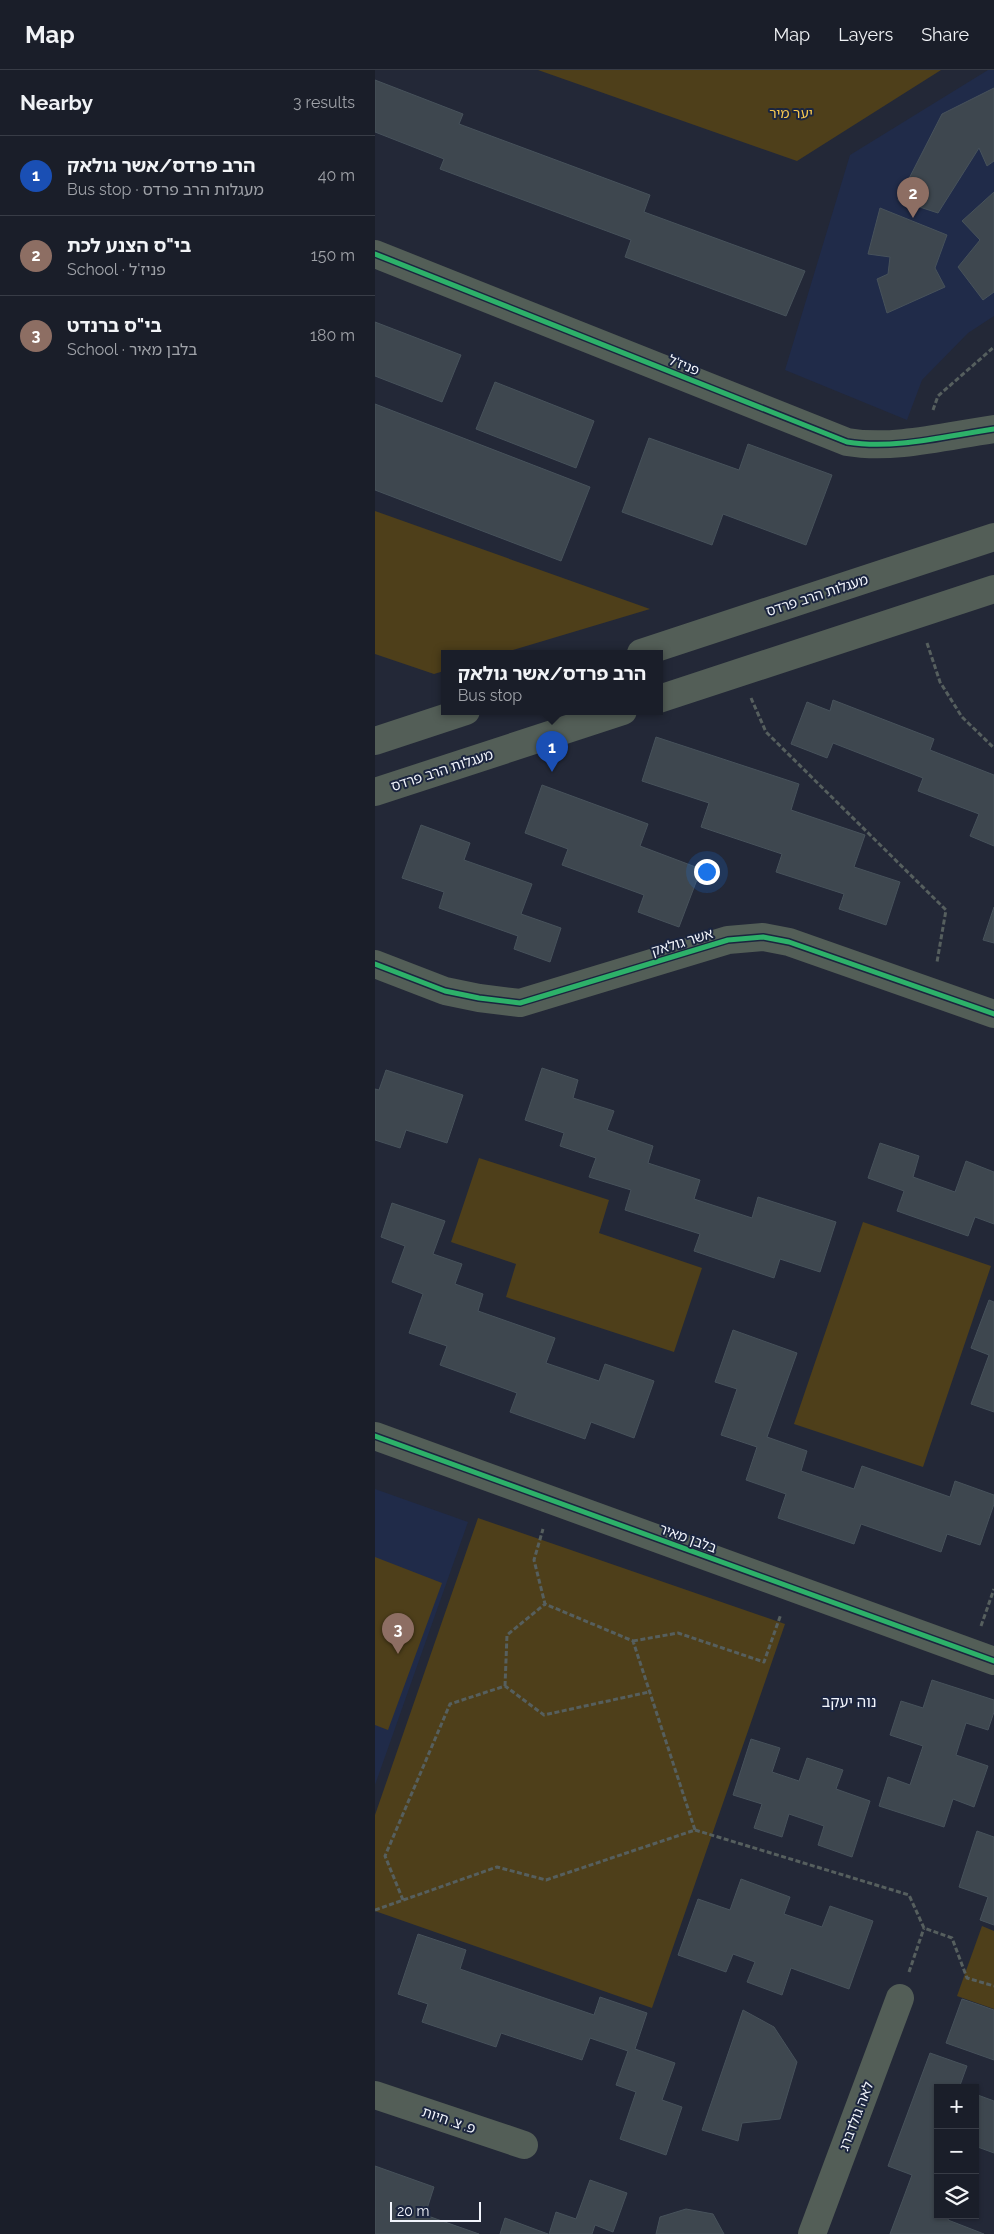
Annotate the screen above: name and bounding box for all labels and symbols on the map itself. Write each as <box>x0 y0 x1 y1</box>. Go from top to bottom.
park label: יער מיר <box>769 105 813 121</box>
pin: 2 <box>897 177 929 218</box>
street label: פניז'ל <box>666 352 702 378</box>
street label: מעגלות הרב פרדס <box>764 571 870 619</box>
pin: 1 <box>536 731 568 772</box>
street label: מעגלות הרב פרדס <box>389 746 495 794</box>
your location <box>694 859 720 885</box>
street label: אשר גולאק <box>649 925 715 959</box>
street label: בלבן מאיר <box>657 1520 719 1556</box>
pin: 3 <box>382 1613 414 1654</box>
district label: נוה יעקב <box>822 1693 876 1711</box>
street label: לאה גולדברג <box>836 2079 876 2153</box>
street label: פ. צ. חיות <box>420 2103 478 2137</box>
scale bar <box>390 2199 481 2222</box>

